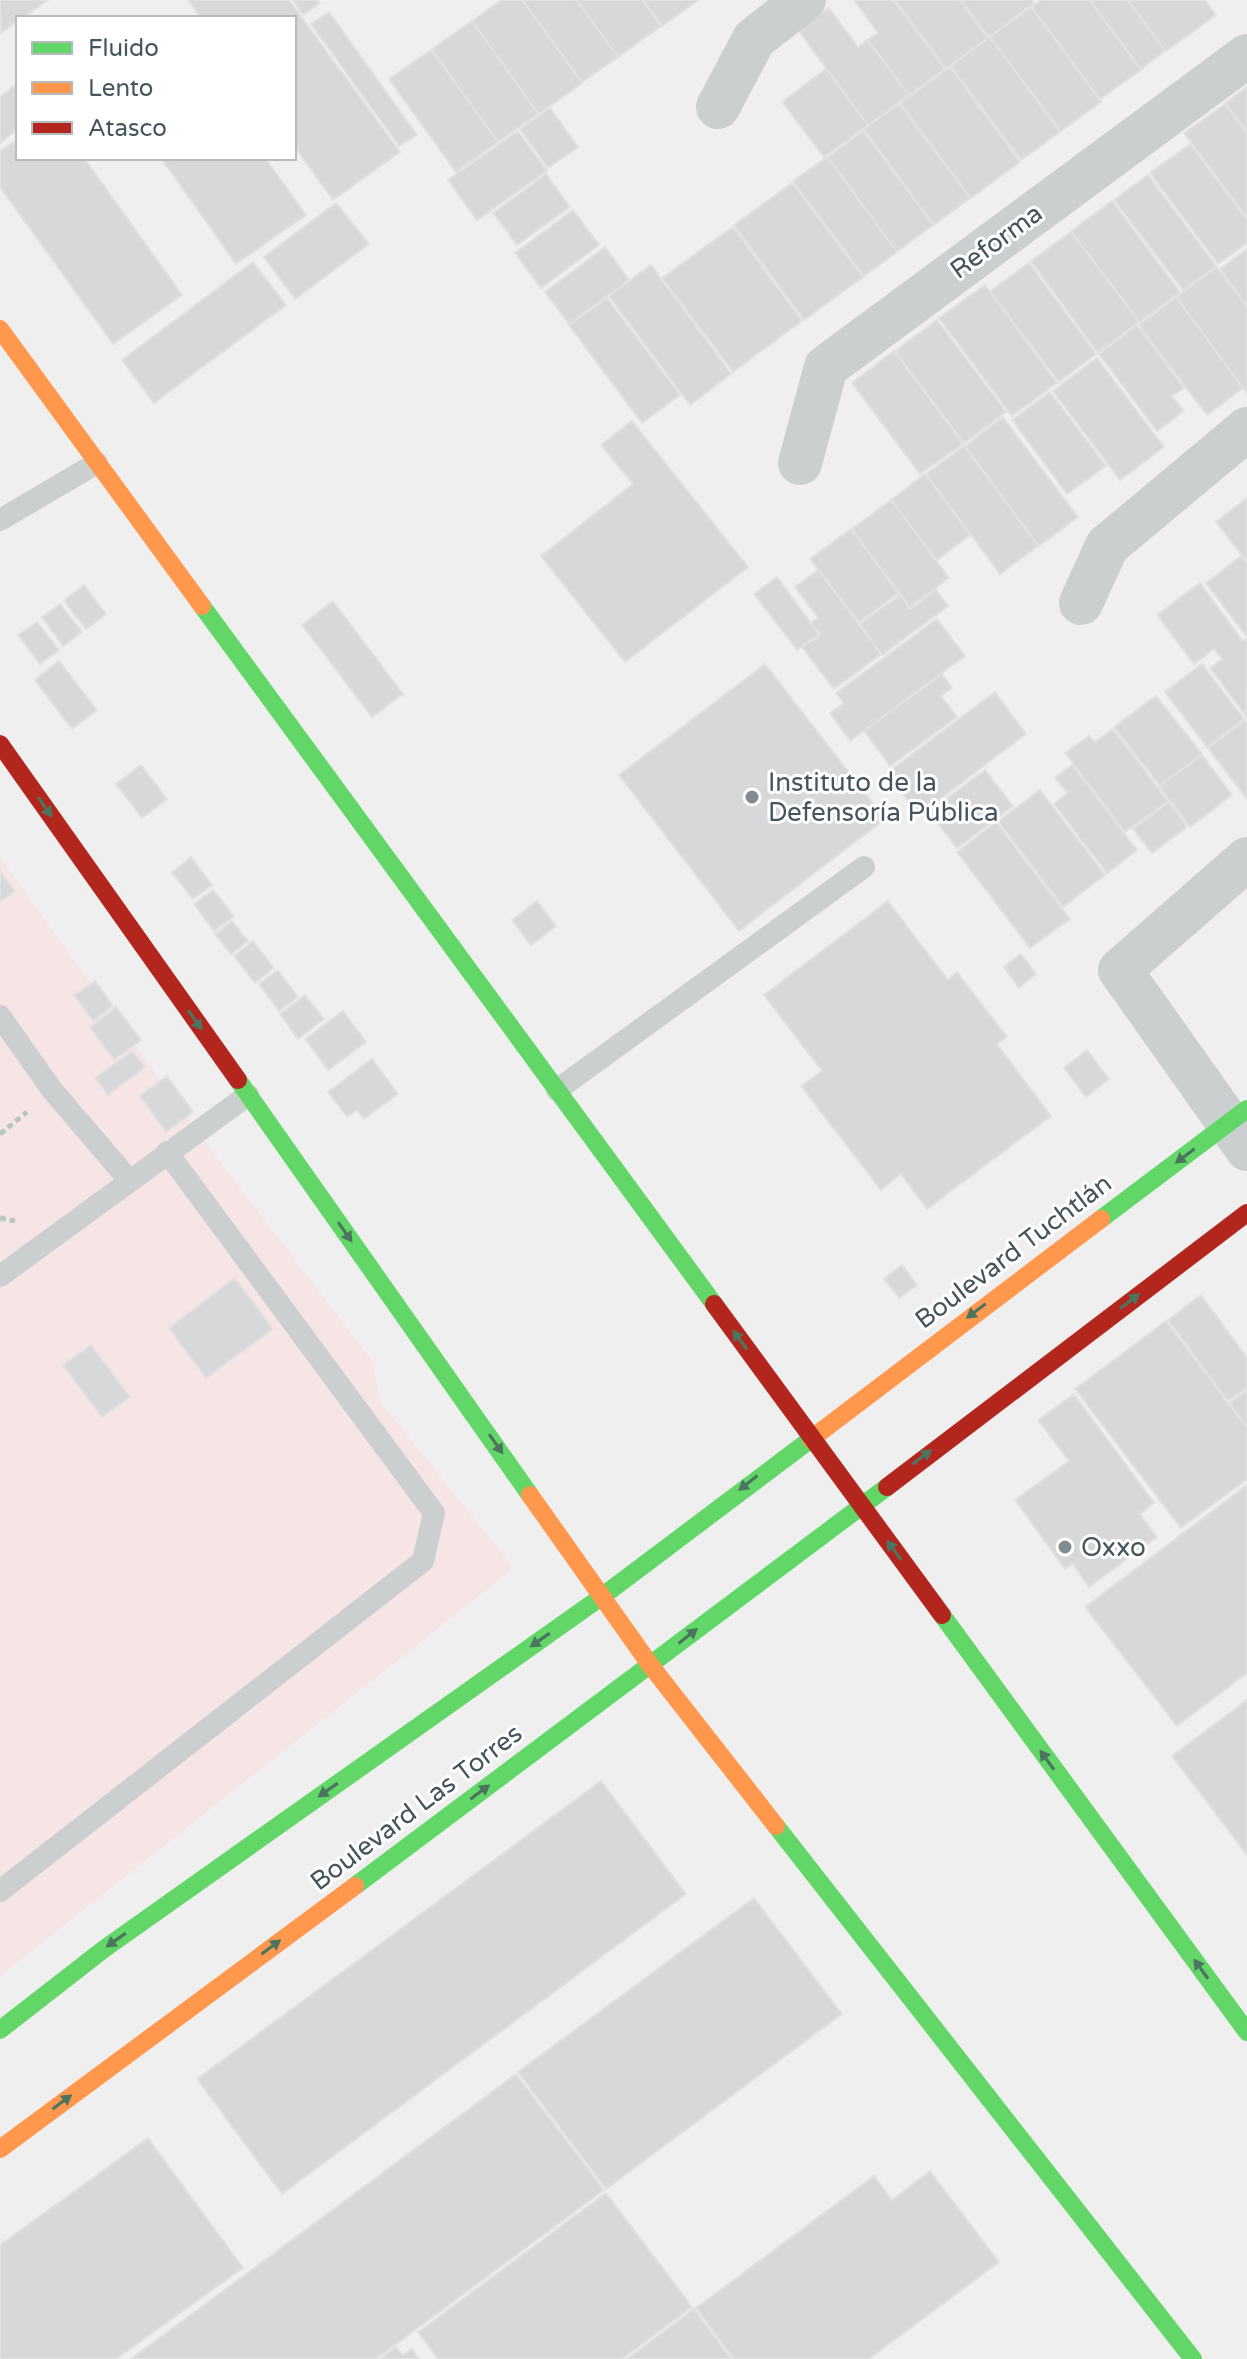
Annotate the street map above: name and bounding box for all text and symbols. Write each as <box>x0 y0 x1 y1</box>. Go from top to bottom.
legend <box>16 16 296 160</box>
text: Fluido <box>88 34 159 63</box>
text: Lento <box>88 74 153 103</box>
text: Atasco <box>88 114 167 143</box>
street label: Reforma <box>944 198 1049 285</box>
place label: Instituto de la Defensoría Pública <box>768 767 999 828</box>
marker: Instituto de la Defensoría Pública <box>743 788 761 806</box>
one-way arrow <box>37 797 52 818</box>
one-way arrow <box>187 1009 202 1030</box>
one-way arrow <box>1175 1147 1195 1163</box>
street label: Boulevard Tuchtlán <box>909 1167 1118 1335</box>
one-way arrow <box>337 1221 352 1242</box>
one-way arrow <box>1120 1293 1140 1309</box>
one-way arrow <box>966 1303 987 1319</box>
one-way arrow <box>733 1330 748 1351</box>
one-way arrow <box>488 1433 503 1454</box>
one-way arrow <box>911 1449 933 1465</box>
one-way arrow <box>738 1475 758 1491</box>
place label: Oxxo <box>1081 1532 1146 1563</box>
marker: Oxxo <box>1056 1538 1074 1556</box>
one-way arrow <box>886 1540 902 1560</box>
one-way arrow <box>678 1629 698 1645</box>
one-way arrow <box>530 1632 551 1647</box>
street label: Boulevard Las Torres <box>304 1718 528 1897</box>
one-way arrow <box>1040 1749 1056 1770</box>
one-way arrow <box>317 1782 339 1798</box>
one-way arrow <box>469 1784 491 1800</box>
one-way arrow <box>105 1932 126 1947</box>
one-way arrow <box>260 1939 282 1955</box>
one-way arrow <box>1194 1959 1209 1980</box>
one-way arrow <box>52 2094 73 2110</box>

